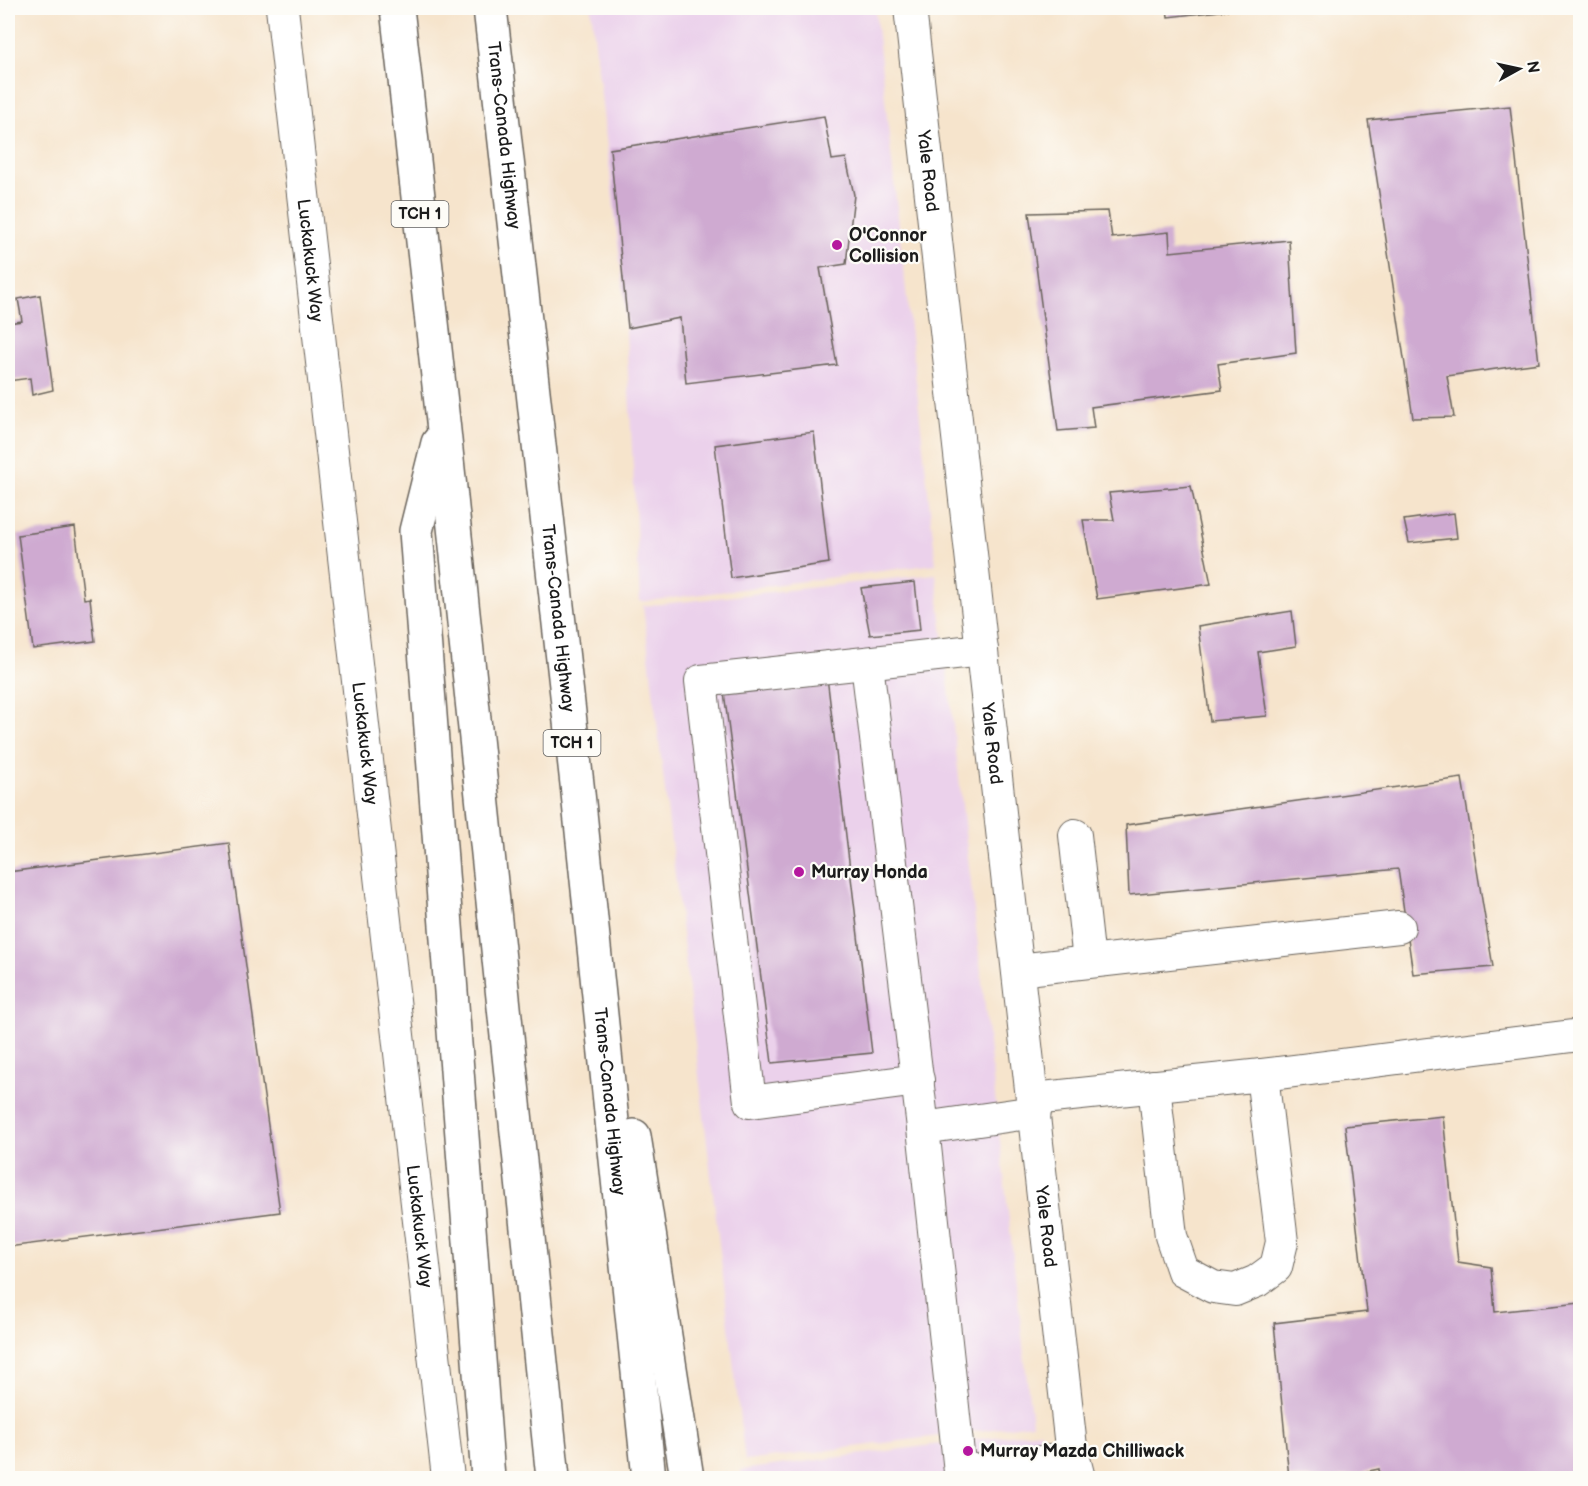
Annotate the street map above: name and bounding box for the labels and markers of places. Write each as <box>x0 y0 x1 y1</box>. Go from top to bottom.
place label: O'Connor Collision <box>849 225 928 267</box>
marker: O'Connor Collision <box>830 238 844 252</box>
place label: Murray Honda <box>811 862 928 883</box>
marker: Murray Honda <box>792 865 806 879</box>
place label: Murray Mazda Chilliwack <box>980 1441 1185 1462</box>
marker: Murray Mazda Chilliwack <box>961 1444 975 1458</box>

